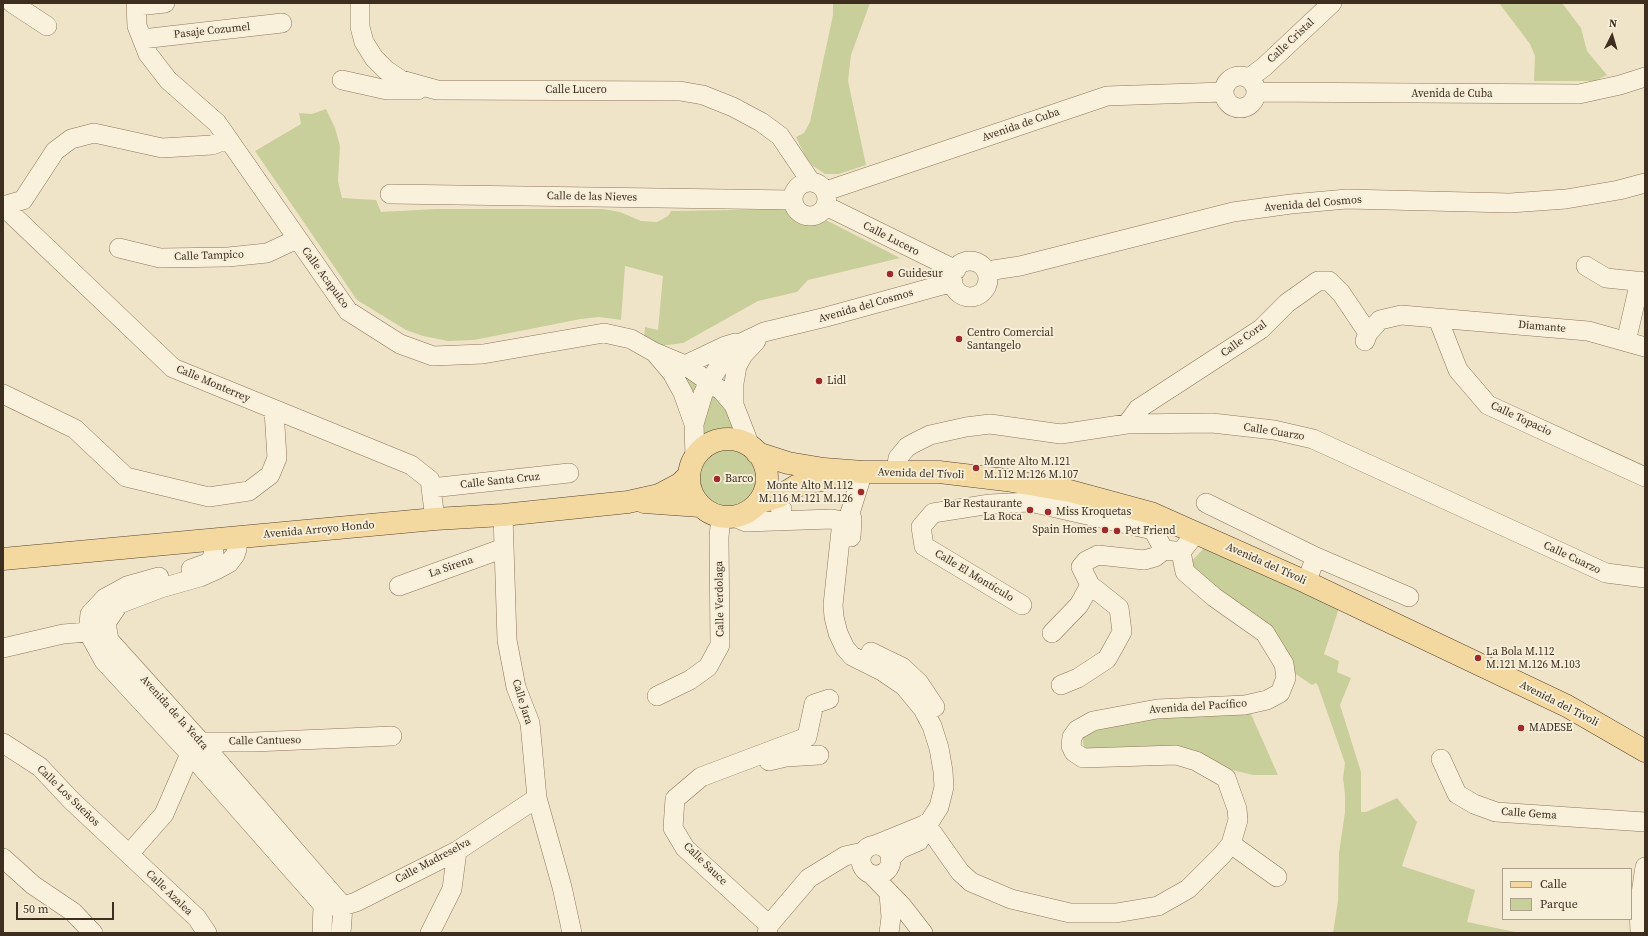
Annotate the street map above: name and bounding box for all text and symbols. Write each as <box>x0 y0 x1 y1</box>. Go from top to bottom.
street label: Calle Cristal <box>1265 16 1317 66</box>
north arrow <box>1592 16 1632 56</box>
text: N <box>1608 16 1618 31</box>
street label: Pasaje Cozumel <box>173 20 251 42</box>
street label: Calle Lucero <box>545 83 607 97</box>
street label: Avenida de Cuba <box>1411 87 1493 101</box>
street label: Avenida de Cuba <box>980 106 1062 144</box>
street label: Calle de las Nieves <box>547 190 637 204</box>
street label: Avenida del Cosmos <box>1264 193 1362 215</box>
street label: Calle Lucero <box>861 219 921 259</box>
street label: Calle Acapulco <box>298 245 352 311</box>
street label: Calle Tampico <box>174 248 244 264</box>
place label: Guidesur <box>898 267 943 281</box>
marker: Guidesur <box>885 269 895 279</box>
street label: Avenida del Cosmos <box>817 286 915 326</box>
street label: Calle Coral <box>1218 318 1270 360</box>
street label: Diamante <box>1518 318 1566 336</box>
place label: Centro Comercial Santangelo <box>967 326 1053 352</box>
marker: Centro Comercial Santangelo <box>954 334 964 344</box>
street label: Calle Monterrey <box>174 362 252 406</box>
place label: Lidl <box>827 374 846 388</box>
marker: Lidl <box>814 376 824 386</box>
street label: Calle Topacio <box>1488 399 1554 439</box>
street label: Calle Cuarzo <box>1242 421 1306 443</box>
place label: Monte Alto M.121 M.112 M.126 M.107 <box>984 455 1078 481</box>
marker: Monte Alto M.121 M.112 M.126 M.107 <box>971 463 981 473</box>
street label: Avenida del Tívoli <box>877 466 965 482</box>
street label: Calle Santa Cruz <box>460 470 540 492</box>
place label: Barco <box>725 472 753 486</box>
marker: Barco <box>712 474 722 484</box>
place label: Monte Alto M.112 M.116 M.121 M.126 <box>759 479 853 505</box>
marker: Monte Alto M.112 M.116 M.121 M.126 <box>856 487 866 497</box>
place label: Bar Restaurante La Roca <box>943 497 1022 523</box>
marker: Bar Restaurante La Roca <box>1025 505 1035 515</box>
place label: Miss Kroquetas <box>1056 505 1131 519</box>
marker: Miss Kroquetas <box>1043 507 1053 517</box>
street label: Avenida Arroyo Hondo <box>263 519 375 541</box>
place label: Spain Homes <box>1032 523 1097 537</box>
place label: Pet Friend <box>1125 524 1176 538</box>
marker: Spain Homes <box>1100 525 1110 535</box>
marker: Pet Friend <box>1112 526 1122 536</box>
street label: Calle Cuarzo <box>1541 539 1603 577</box>
street label: Avenida del Tívoli <box>1224 540 1308 588</box>
street label: Calle El Montículo <box>932 547 1016 605</box>
street label: La Sirena <box>427 553 475 581</box>
street label: Calle Verdolaga <box>713 561 727 637</box>
place label: La Bola M.112 M.121 M.126 M.103 <box>1486 645 1580 671</box>
marker: La Bola M.112 M.121 M.126 M.103 <box>1473 653 1483 663</box>
street label: Avenida de la Yedra <box>137 673 211 753</box>
street label: Calle Jara <box>509 678 535 726</box>
street label: Avenida del Tívoli <box>1517 678 1601 730</box>
street label: Avenida del Pacífico <box>1149 697 1247 717</box>
place label: MADESE <box>1529 721 1572 735</box>
marker: MADESE <box>1516 723 1526 733</box>
street label: Calle Cantueso <box>229 734 301 748</box>
street label: Calle Los Sueños <box>34 763 102 829</box>
street label: Calle Gema <box>1501 805 1557 823</box>
street label: Calle Madreselva <box>393 836 473 886</box>
street label: Calle Sauce <box>680 840 730 888</box>
street label: Calle Azalea <box>143 868 195 918</box>
legend <box>1502 868 1632 920</box>
text: Calle <box>1540 876 1567 892</box>
scale bar <box>18 894 116 920</box>
text: Parque <box>1540 896 1578 912</box>
text: 50 m <box>23 901 49 917</box>

